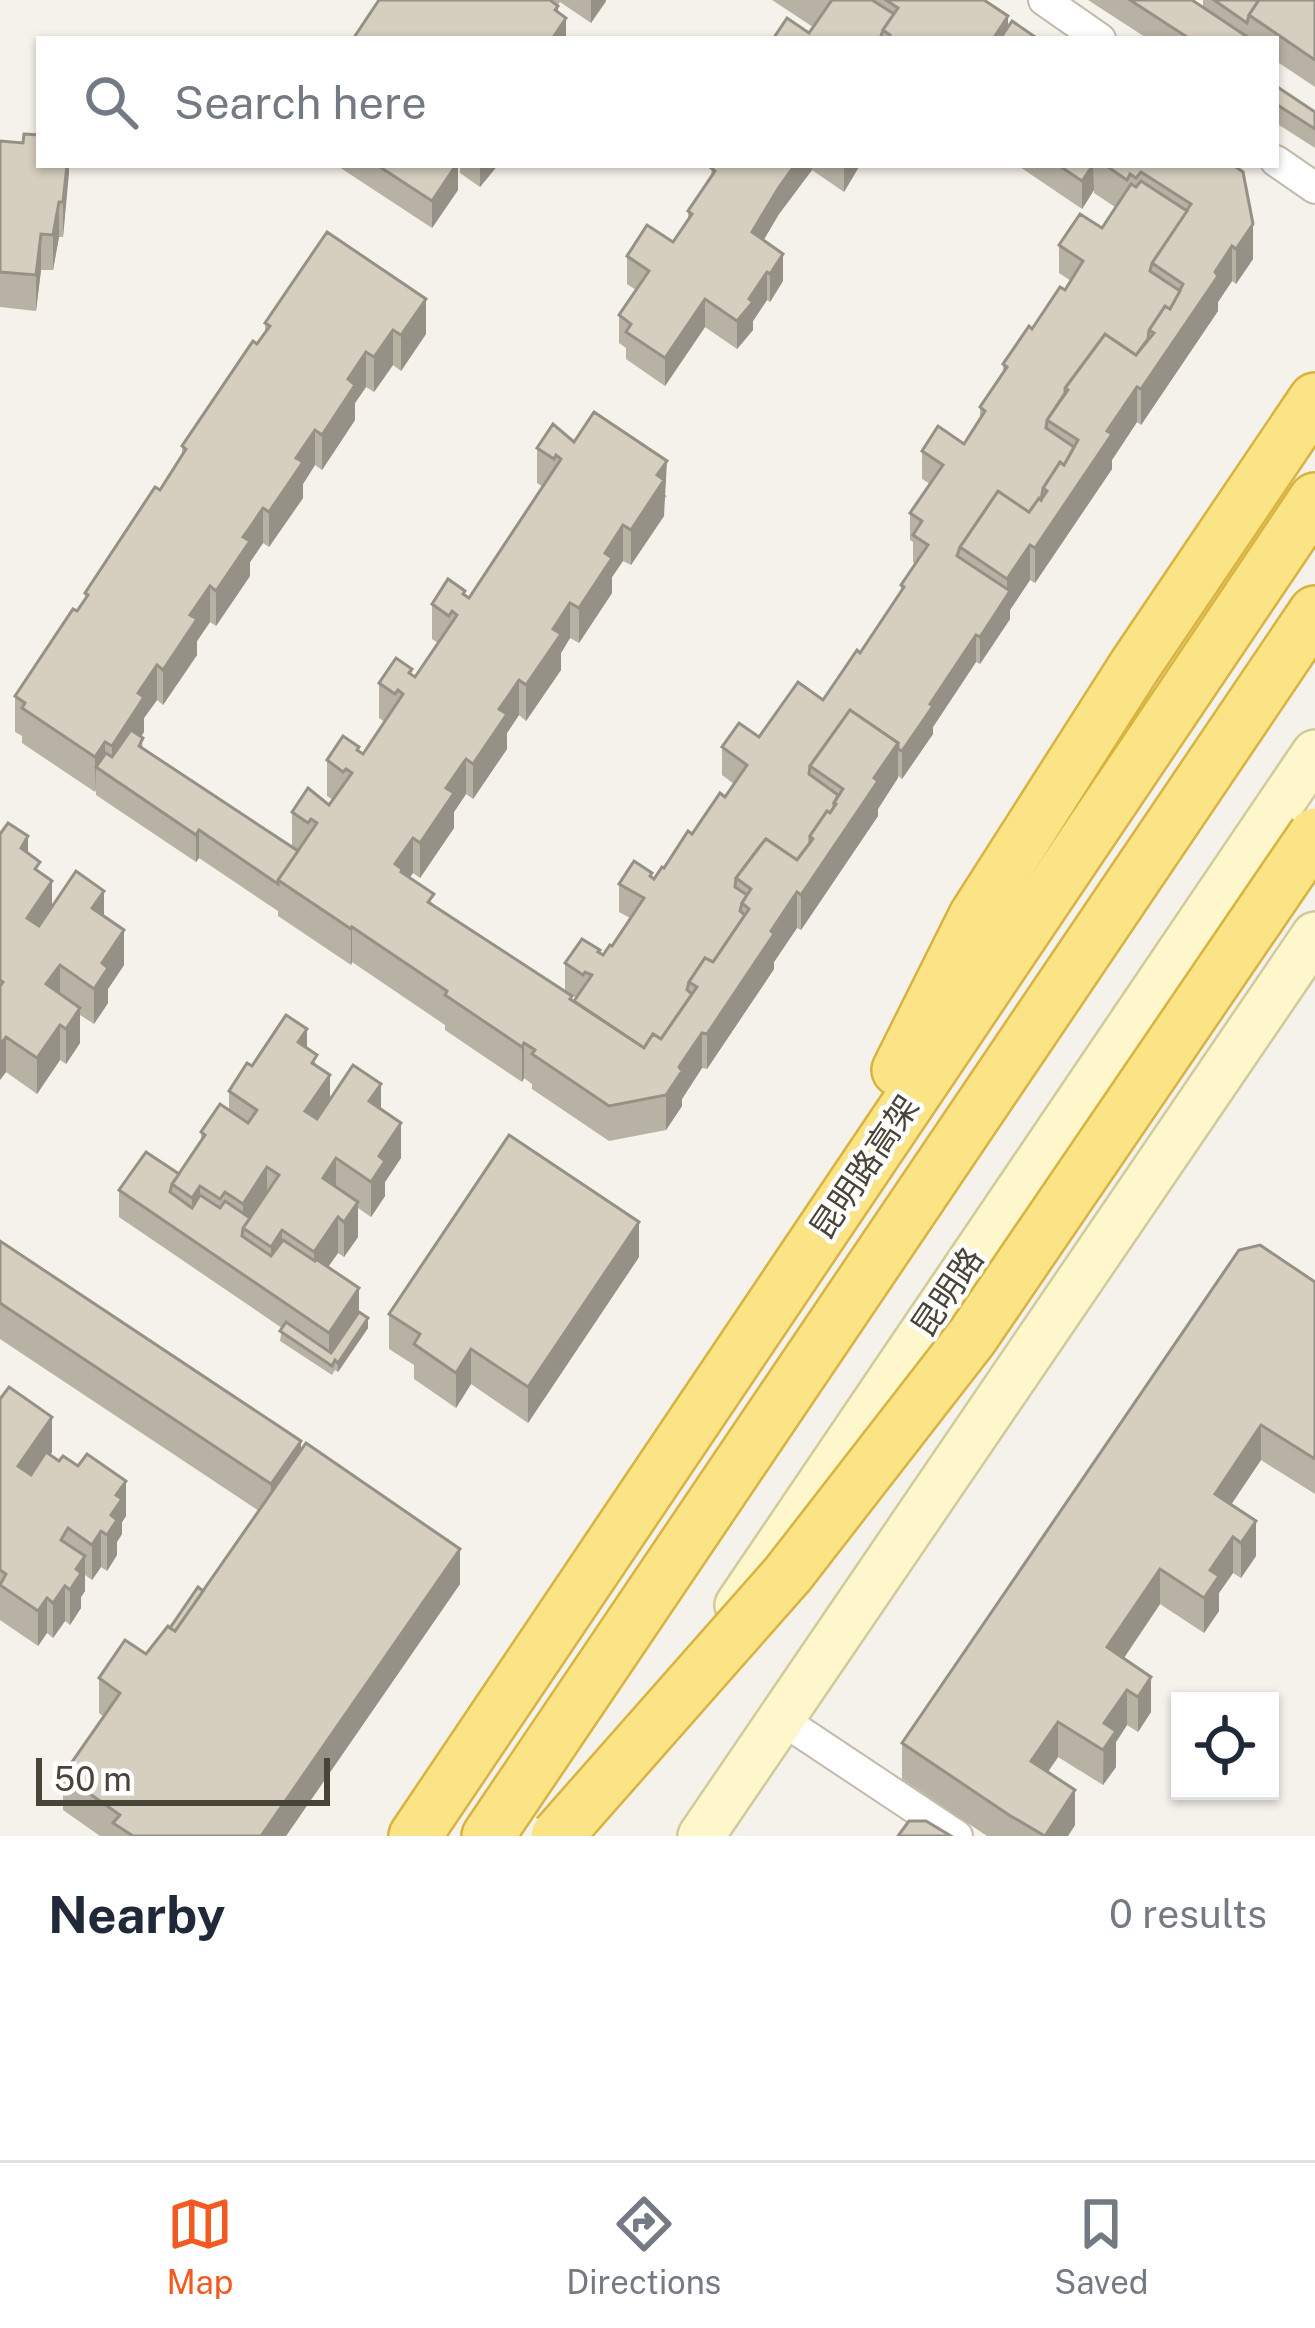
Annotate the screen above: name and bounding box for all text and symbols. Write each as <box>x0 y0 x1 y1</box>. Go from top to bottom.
search box <box>36 36 1279 168</box>
icon: search <box>78 69 144 135</box>
text: Search here <box>174 76 427 129</box>
street label: 昆明路高架 <box>802 1088 926 1246</box>
street label: 昆明路 <box>904 1240 990 1344</box>
map controls <box>1171 1692 1279 1800</box>
button: locate <box>1171 1692 1279 1800</box>
scale bar <box>36 1752 330 1805</box>
text: 50 m <box>54 1760 132 1798</box>
text: Nearby <box>48 1885 225 1944</box>
text: 0 results <box>1109 1891 1267 1937</box>
tab: Map <box>166 2191 233 2301</box>
tab: Directions <box>566 2191 721 2301</box>
tab: Saved <box>1054 2191 1149 2301</box>

